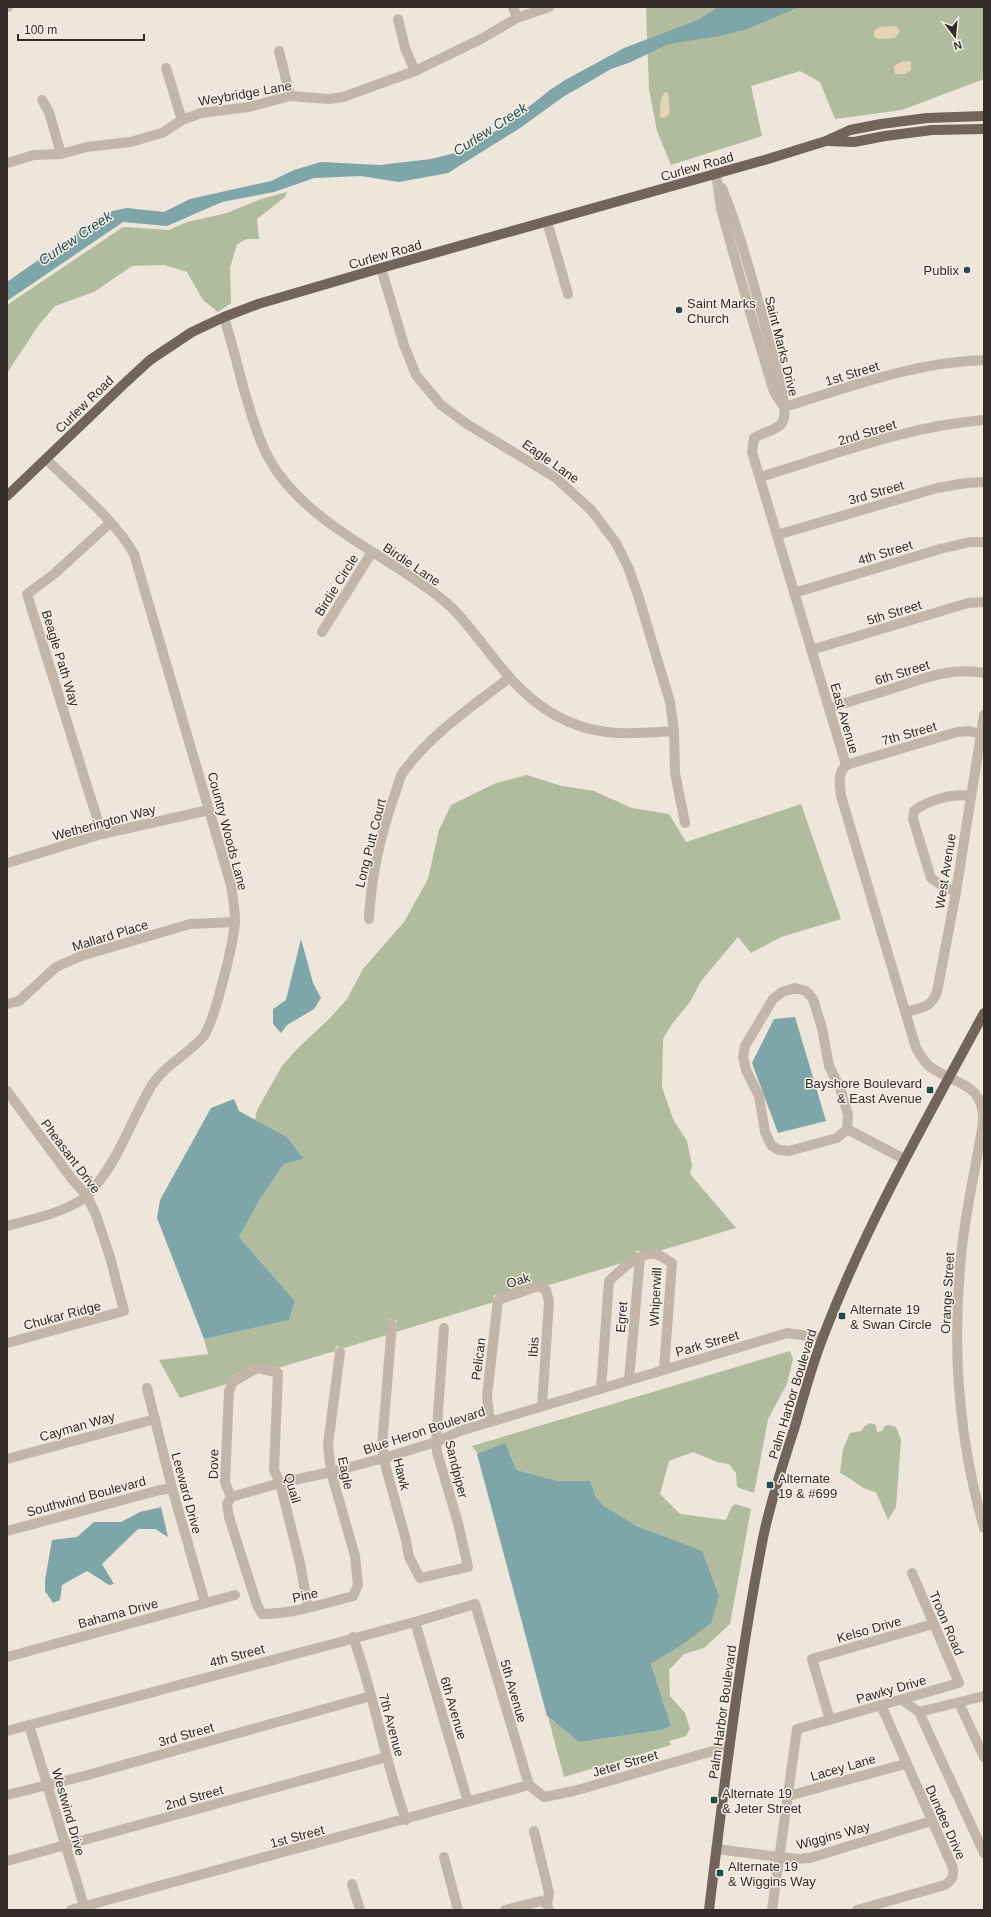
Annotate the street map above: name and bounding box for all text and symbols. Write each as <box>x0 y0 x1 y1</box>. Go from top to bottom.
scale bar <box>18 16 144 42</box>
north arrow <box>935 16 975 56</box>
text: 100 m <box>24 23 57 37</box>
text: N <box>952 39 963 52</box>
street label: Weybridge Lane <box>197 78 293 109</box>
water label: Curlew Creek <box>450 99 531 159</box>
street label: Curlew Road <box>659 149 735 184</box>
water label: Curlew Creek <box>35 207 115 268</box>
street label: Curlew Road <box>347 237 423 272</box>
place label: Publix <box>924 263 959 278</box>
marker: Publix <box>962 265 972 275</box>
street label: Saint Marks Drive <box>762 295 801 398</box>
place label: Saint Marks Church <box>687 296 756 326</box>
marker: Saint Marks Church <box>674 305 684 315</box>
street label: 1st Street <box>823 358 881 389</box>
street label: Curlew Road <box>52 373 117 436</box>
street label: 2nd Street <box>836 416 898 448</box>
street label: Eagle Lane <box>519 436 582 486</box>
street label: 3rd Street <box>847 477 906 508</box>
street label: 4th Street <box>856 537 915 568</box>
street label: Birdie Lane <box>380 540 443 589</box>
street label: Birdie Circle <box>311 552 361 619</box>
street label: 5th Street <box>865 597 924 628</box>
street label: Beagle Path Way <box>39 608 82 709</box>
street label: 6th Street <box>873 657 932 688</box>
street label: East Avenue <box>827 681 862 755</box>
street label: 7th Street <box>880 718 939 748</box>
street label: Country Woods Lane <box>204 770 251 892</box>
street label: Long Putt Court <box>352 797 389 889</box>
street label: Wetherington Way <box>51 801 158 843</box>
street label: West Avenue <box>932 832 959 910</box>
street label: Mallard Place <box>70 917 150 954</box>
place label: Bayshore Boulevard & East Avenue <box>805 1076 922 1106</box>
marker: Bayshore Boulevard & East Avenue <box>925 1085 935 1095</box>
street label: Pheasant Drive <box>38 1116 103 1196</box>
street label: Orange Street <box>938 1251 957 1334</box>
street label: Whiperwill <box>646 1267 665 1327</box>
street label: Oak <box>505 1270 532 1291</box>
street label: Chukar Ridge <box>22 1298 102 1333</box>
street label: Egret <box>613 1301 630 1333</box>
place label: Alternate 19 & Swan Circle <box>850 1302 932 1332</box>
marker: Alternate 19 & Swan Circle <box>837 1311 847 1321</box>
street label: Park Street <box>674 1327 741 1360</box>
street label: Palm Harbor Boulevard <box>766 1327 819 1461</box>
street label: Ibis <box>525 1336 542 1358</box>
street label: Pelican <box>468 1337 489 1381</box>
street label: Blue Heron Boulevard <box>361 1404 487 1457</box>
street label: Cayman Way <box>38 1408 117 1444</box>
street label: Sandpiper <box>442 1439 471 1500</box>
street label: Dove <box>206 1449 221 1479</box>
street label: Leeward Drive <box>168 1451 205 1536</box>
street label: Eagle <box>335 1455 356 1491</box>
street label: Hawk <box>390 1457 413 1492</box>
street label: Quail <box>281 1471 304 1505</box>
place label: Alternate 19 & #699 <box>778 1471 837 1501</box>
street label: Southwind Boulevard <box>25 1473 147 1520</box>
marker: Alternate 19 & #699 <box>765 1480 775 1490</box>
street label: Pine <box>291 1585 319 1606</box>
street label: Troon Road <box>926 1589 967 1658</box>
street label: Bahama Drive <box>76 1596 160 1631</box>
street label: Kelso Drive <box>835 1613 903 1646</box>
street label: 4th Street <box>208 1641 267 1670</box>
street label: Palm Harbor Boulevard <box>706 1644 739 1780</box>
street label: 5th Avenue <box>497 1658 530 1724</box>
street label: Pawky Drive <box>854 1672 928 1707</box>
street label: 6th Avenue <box>437 1675 470 1741</box>
street label: 7th Avenue <box>376 1692 407 1758</box>
street label: 3rd Street <box>157 1719 216 1750</box>
street label: Jeter Street <box>591 1747 660 1780</box>
street label: Lacey Lane <box>809 1751 878 1784</box>
street label: Westwind Drive <box>49 1767 88 1857</box>
street label: 2nd Street <box>163 1782 225 1813</box>
street label: Dundee Drive <box>923 1783 969 1862</box>
place label: Alternate 19 & Jeter Street <box>722 1786 802 1816</box>
marker: Alternate 19 & Jeter Street <box>709 1795 719 1805</box>
street label: Wiggins Way <box>795 1818 872 1852</box>
street label: 1st Street <box>268 1822 326 1851</box>
place label: Alternate 19 & Wiggins Way <box>728 1859 816 1889</box>
marker: Alternate 19 & Wiggins Way <box>715 1868 725 1878</box>

